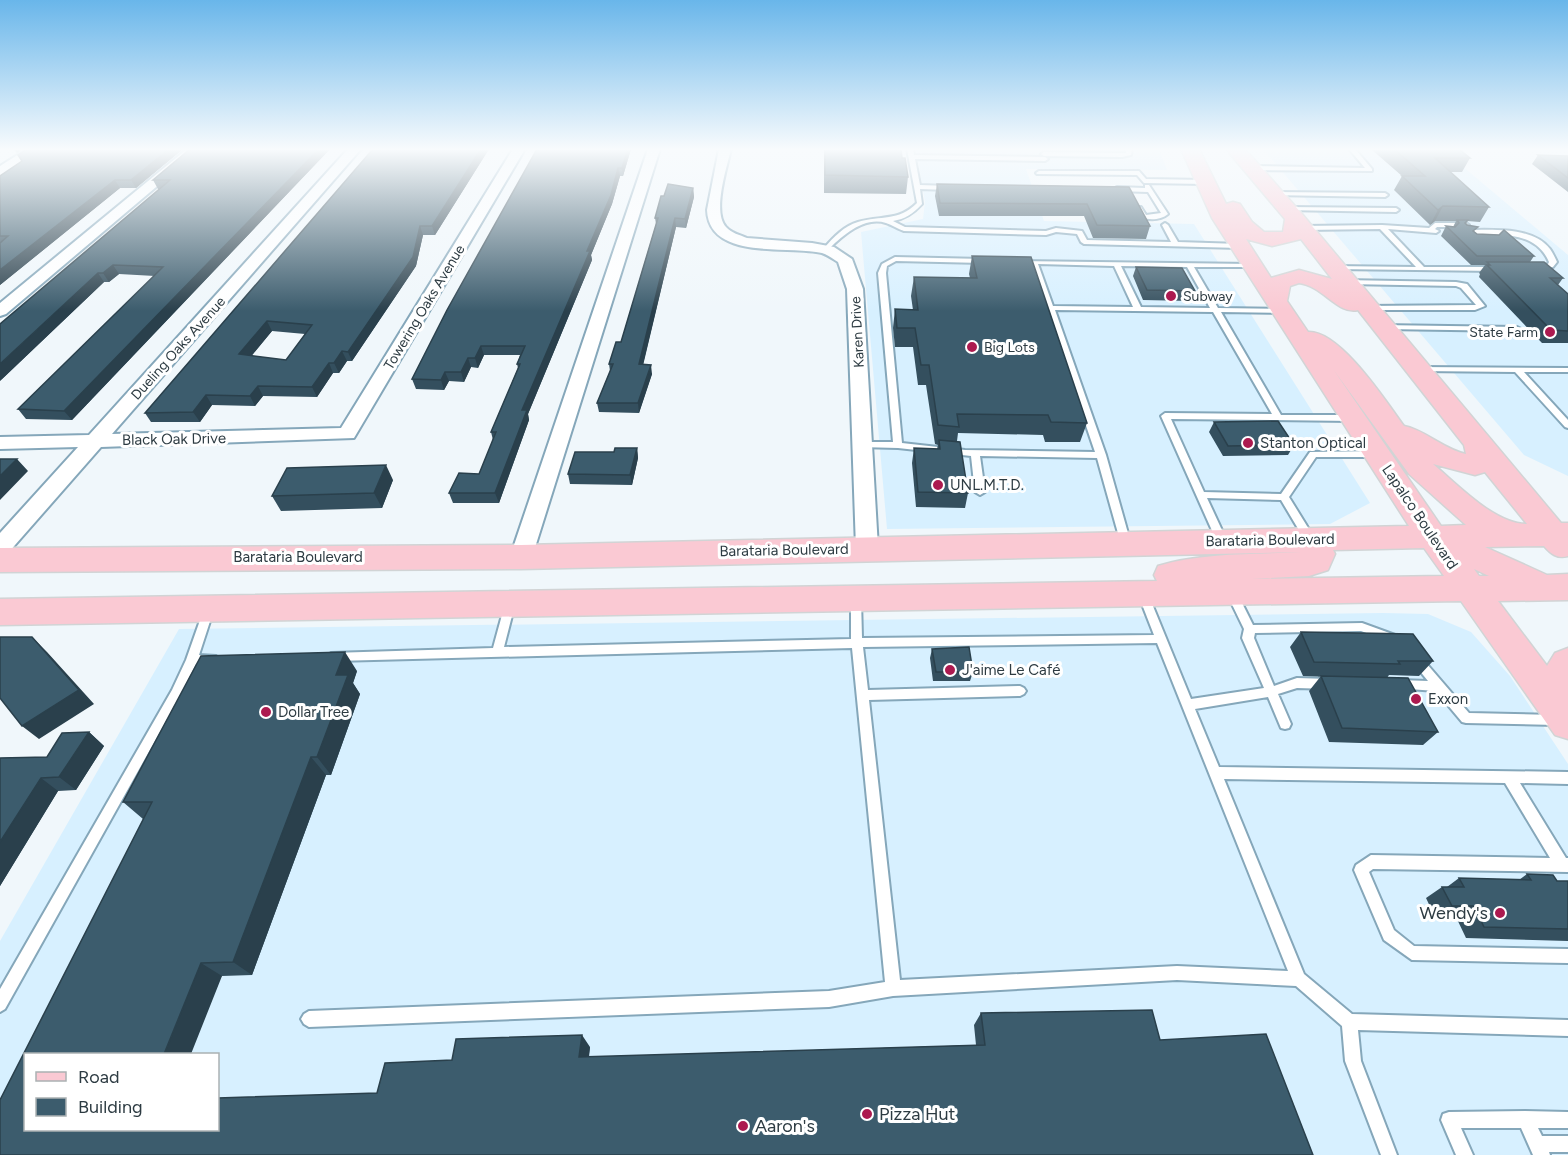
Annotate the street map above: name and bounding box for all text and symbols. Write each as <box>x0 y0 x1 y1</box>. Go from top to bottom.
street label: Towering Oaks Avenue <box>380 241 469 373</box>
place label: Subway <box>1183 288 1233 305</box>
marker: Subway <box>1164 289 1178 303</box>
street label: Dueling Oaks Avenue <box>128 293 229 403</box>
street label: Karen Drive <box>847 295 868 368</box>
place label: State Farm <box>1469 324 1538 341</box>
marker: State Farm <box>1543 325 1557 339</box>
place label: Big Lots <box>984 339 1035 356</box>
marker: Big Lots <box>965 340 979 354</box>
street label: Black Oak Drive <box>122 429 226 449</box>
place label: Stanton Optical <box>1260 434 1366 452</box>
marker: Stanton Optical <box>1241 436 1255 450</box>
street label: Lapalco Boulevard <box>1378 461 1462 573</box>
place label: UNL.M.T.D. <box>950 476 1024 494</box>
marker: UNL.M.T.D. <box>931 478 945 492</box>
street label: Barataria Boulevard <box>1205 530 1335 550</box>
street label: Barataria Boulevard <box>719 540 849 560</box>
street label: Barataria Boulevard <box>233 548 363 566</box>
place label: J'aime Le Café <box>962 661 1060 679</box>
marker: J'aime Le Café <box>943 663 957 677</box>
place label: Exxon <box>1428 690 1468 708</box>
marker: Exxon <box>1409 692 1423 706</box>
place label: Dollar Tree <box>278 703 349 721</box>
marker: Dollar Tree <box>259 705 273 719</box>
place label: Wendy's <box>1420 902 1488 924</box>
marker: Wendy's <box>1493 906 1507 920</box>
legend <box>24 1053 219 1131</box>
text: Road <box>78 1066 119 1088</box>
text: Building <box>78 1096 143 1118</box>
place label: Pizza Hut <box>879 1103 955 1125</box>
marker: Pizza Hut <box>860 1107 874 1121</box>
place label: Aaron's <box>755 1115 815 1137</box>
marker: Aaron's <box>736 1119 750 1133</box>

